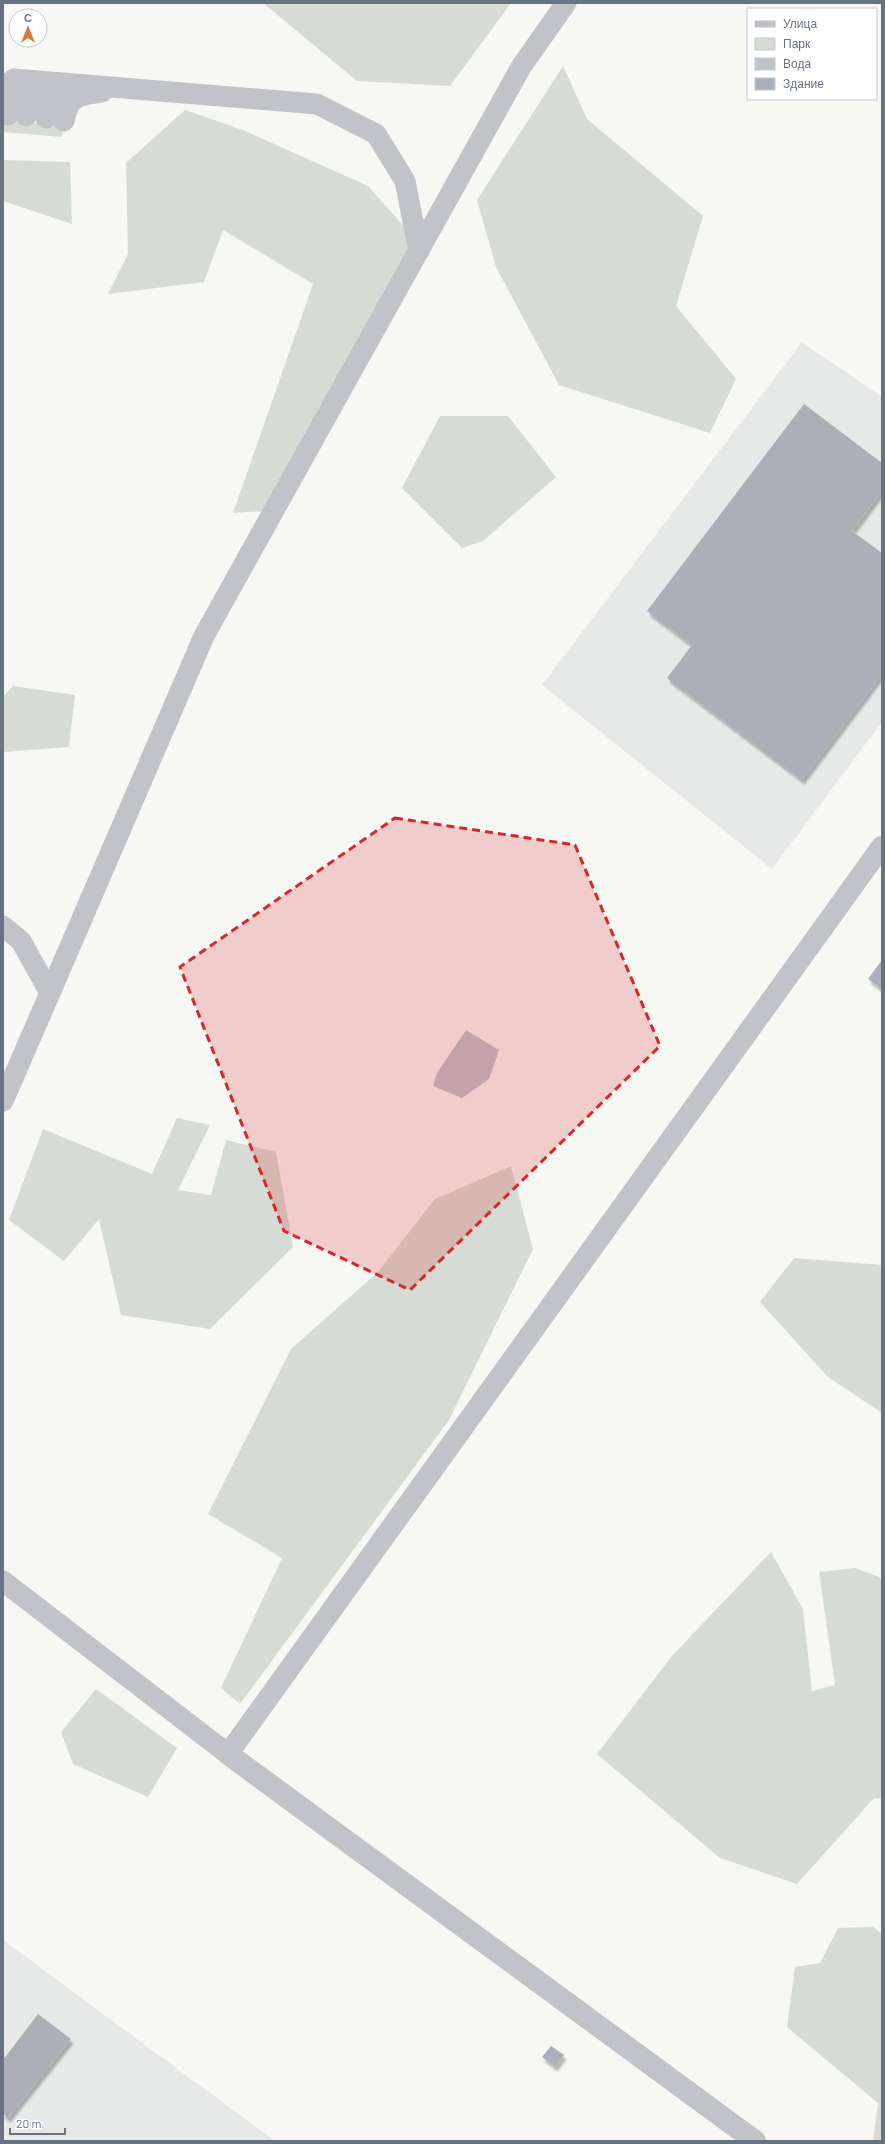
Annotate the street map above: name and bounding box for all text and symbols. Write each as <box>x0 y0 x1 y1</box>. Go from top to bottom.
north arrow <box>8 8 48 48</box>
legend <box>747 8 877 100</box>
text: С <box>24 11 32 24</box>
text: Улица <box>783 16 817 31</box>
text: Парк <box>783 36 811 51</box>
text: Вода <box>783 56 811 71</box>
text: Здание <box>783 76 824 91</box>
scale bar <box>10 2110 65 2136</box>
text: 20 m <box>16 2116 42 2130</box>

